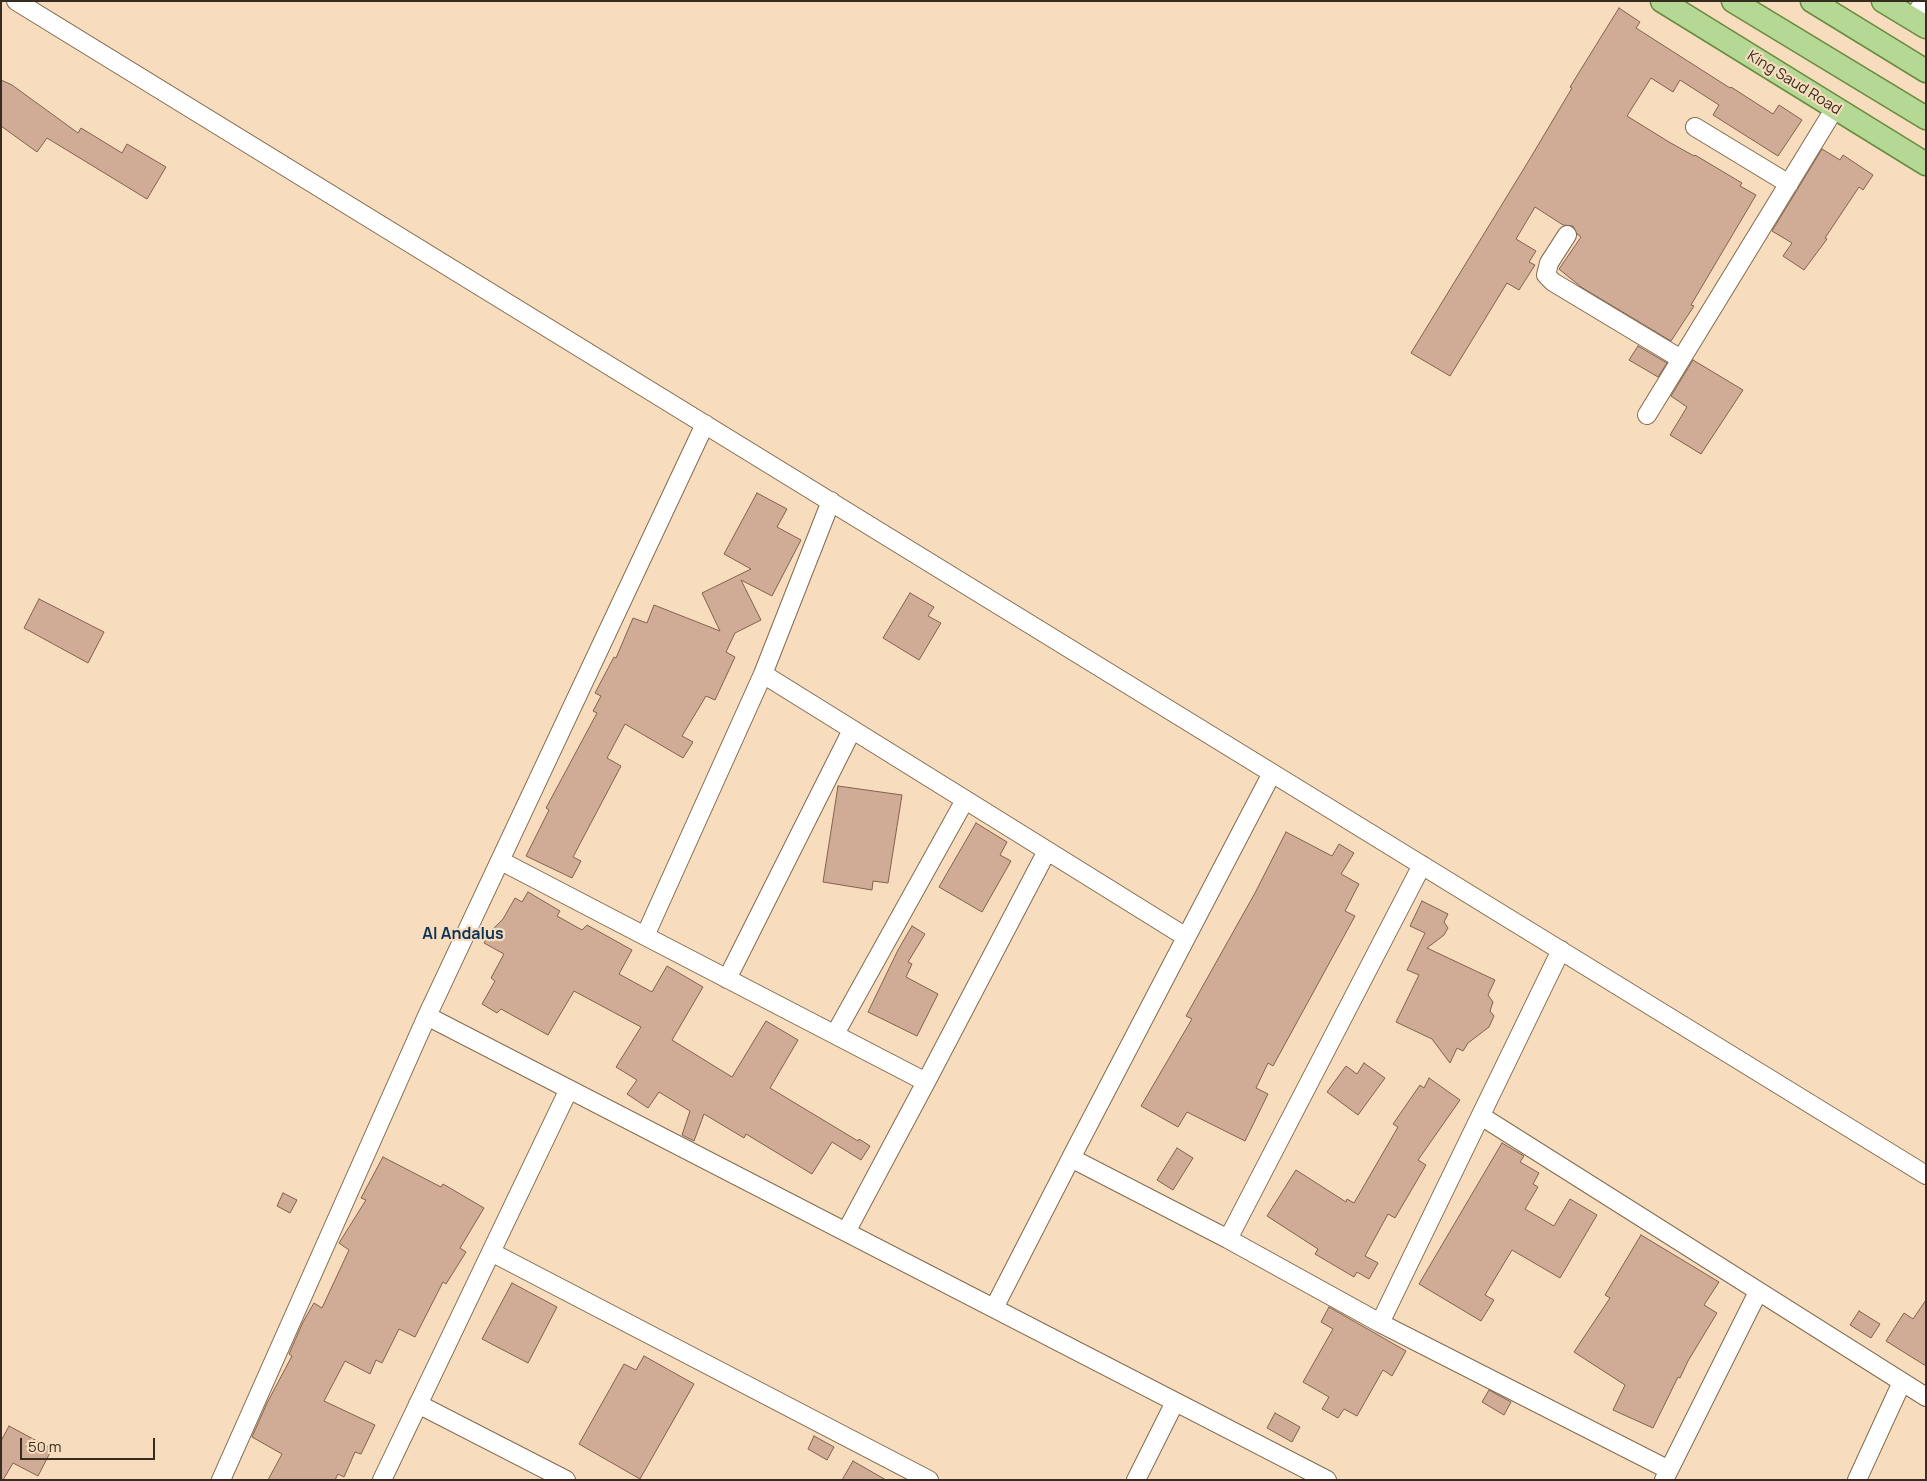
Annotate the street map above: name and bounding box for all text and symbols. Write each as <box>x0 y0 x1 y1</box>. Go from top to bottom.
street label: King Saud Road <box>1744 47 1844 119</box>
district label: Al Andalus <box>422 925 504 945</box>
scale bar <box>22 1428 158 1460</box>
text: 50 m <box>28 1436 62 1457</box>

